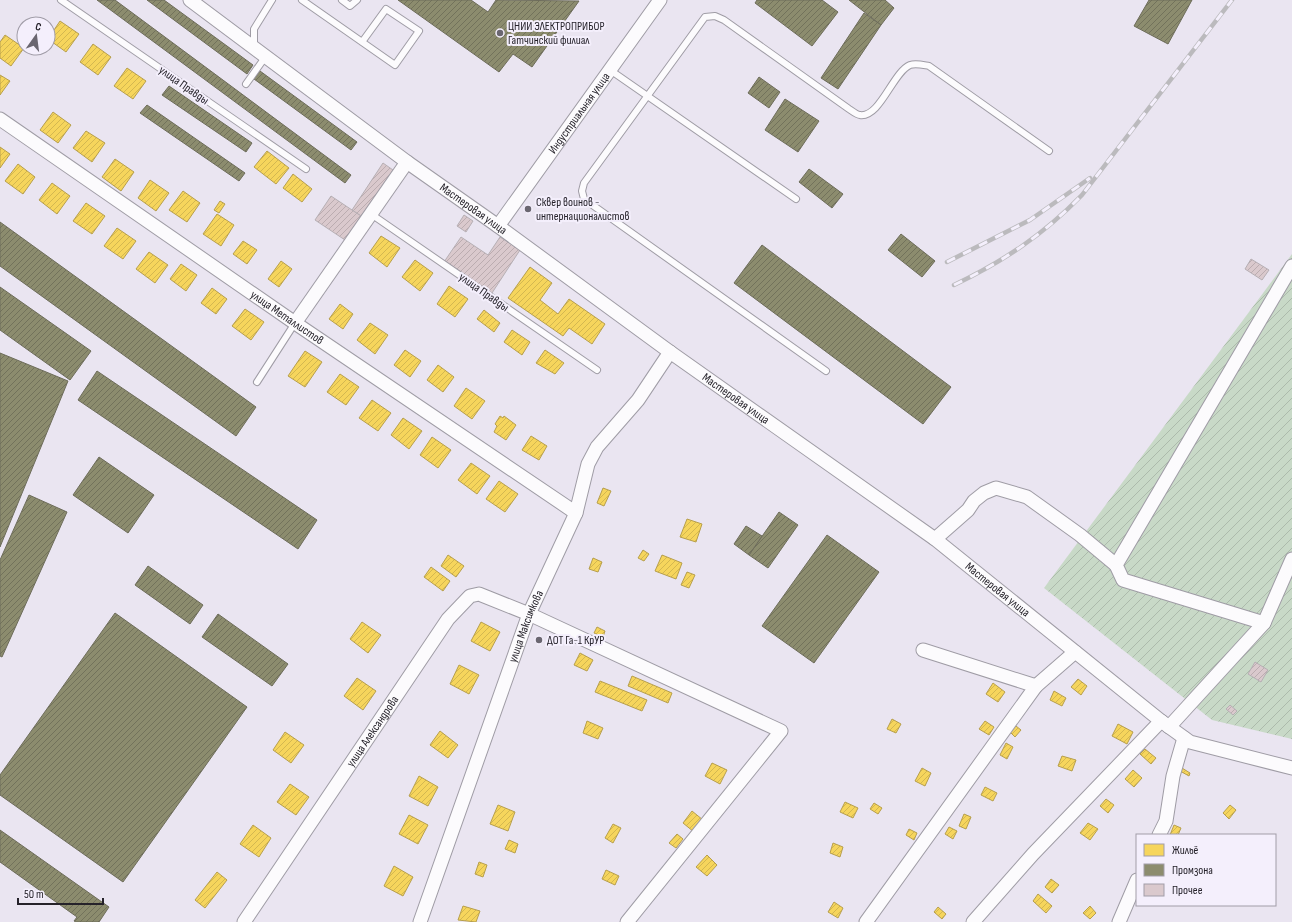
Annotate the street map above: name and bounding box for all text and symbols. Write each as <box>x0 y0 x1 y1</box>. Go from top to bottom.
north arrow <box>16 16 56 56</box>
place label: ЦНИИ ЭЛЕКТРОПРИБОР Гатчинский филиал <box>508 19 604 48</box>
text: С <box>34 20 43 34</box>
marker: ЦНИИ ЭЛЕКТРОПРИБОР Гатчинский филиал <box>495 28 505 38</box>
street label: улица Правды <box>156 63 212 108</box>
street label: Индустриальная улица <box>545 69 614 157</box>
street label: Мастеровая улица <box>437 180 510 238</box>
place label: Сквер воинов - интернационалистов <box>536 195 629 224</box>
marker: Сквер воинов - интернационалистов <box>523 204 533 214</box>
street label: улица Правды <box>456 270 512 315</box>
street label: улица Металлистов <box>247 287 326 348</box>
street label: Мастеровая улица <box>699 370 772 428</box>
street label: Мастеровая улица <box>962 559 1033 621</box>
street label: улица Максимкова <box>505 588 547 665</box>
place label: ДОТ Га-1 КрУР <box>547 633 604 648</box>
marker: ДОТ Га-1 КрУР <box>534 635 544 645</box>
street label: улица Александрова <box>343 693 402 770</box>
legend <box>1136 834 1276 906</box>
text: Жильё <box>1172 843 1199 858</box>
text: Промзона <box>1172 863 1213 878</box>
scale bar <box>18 880 103 906</box>
text: Прочее <box>1172 883 1203 898</box>
text: 50 m <box>24 887 44 902</box>

